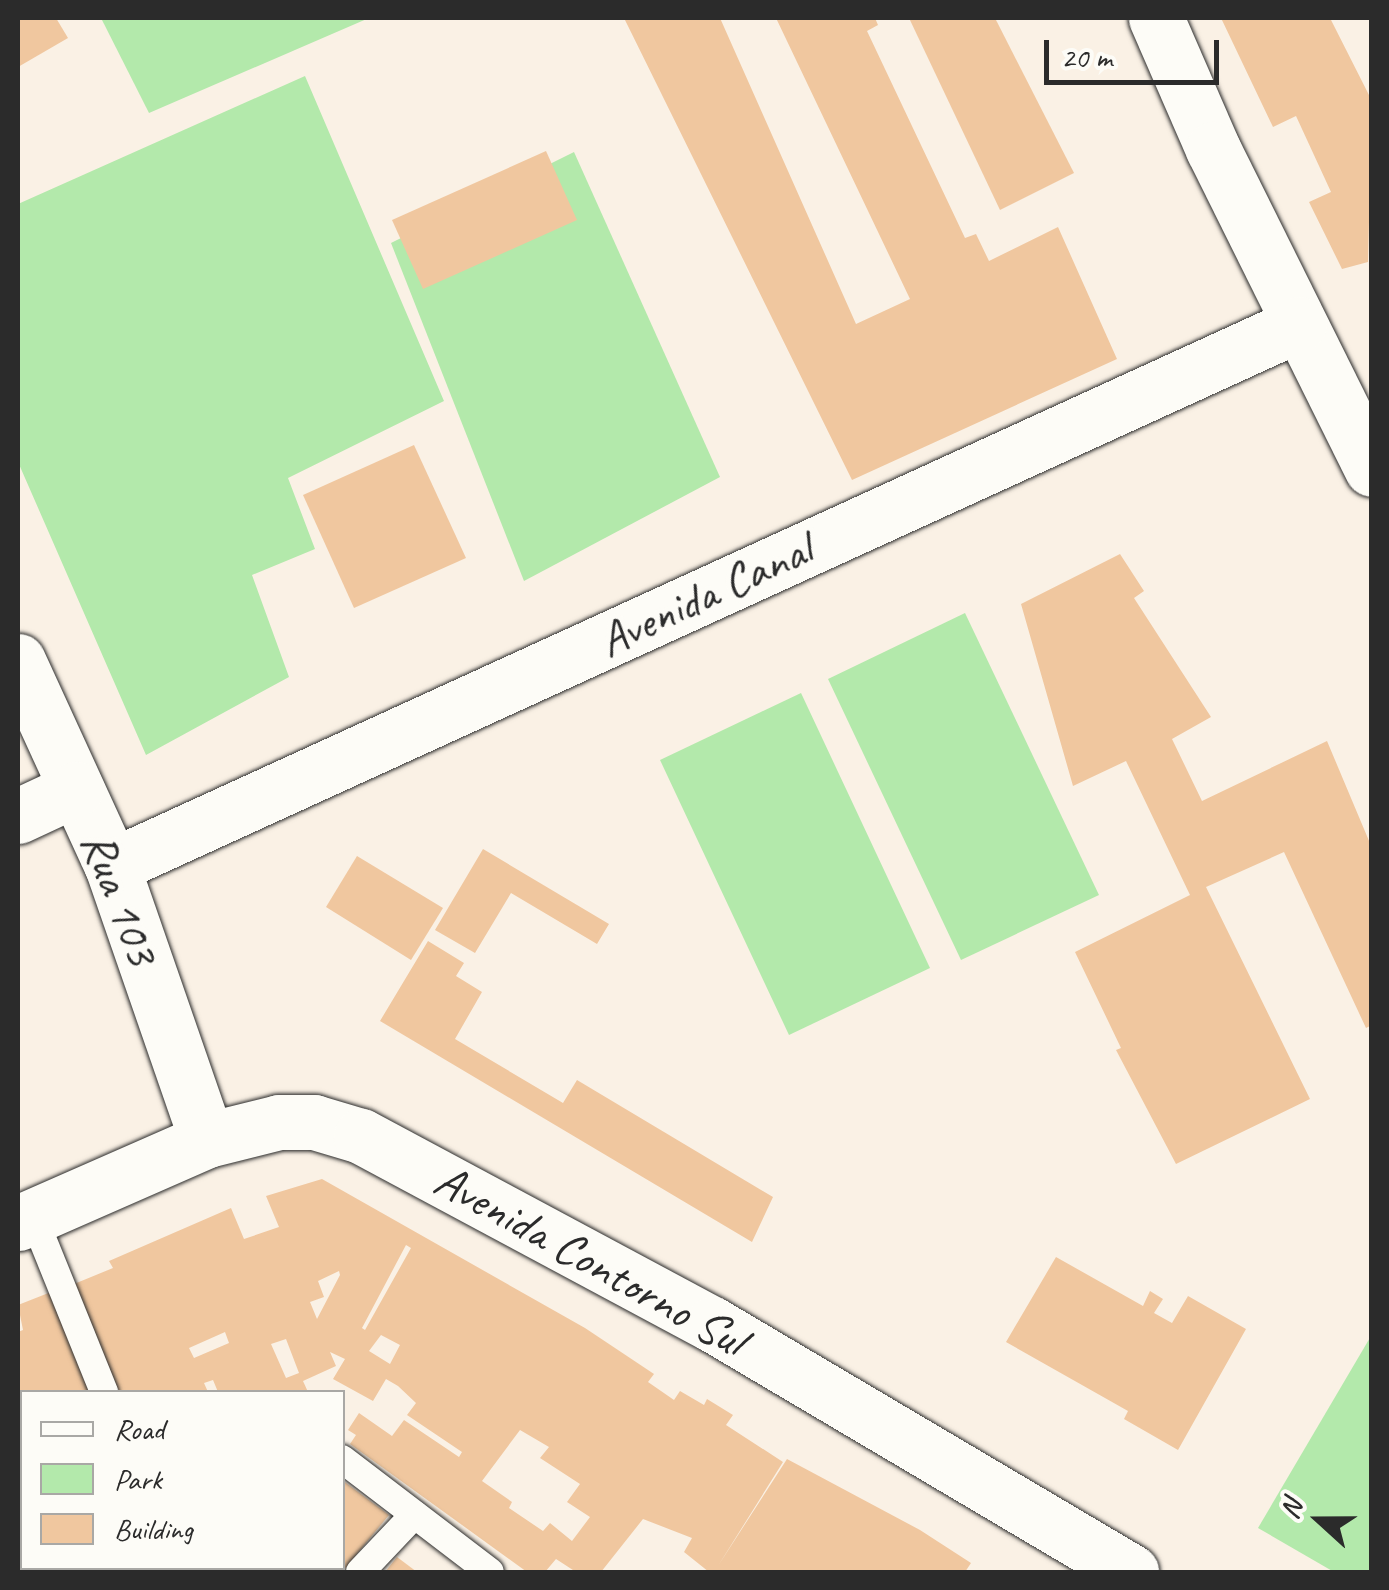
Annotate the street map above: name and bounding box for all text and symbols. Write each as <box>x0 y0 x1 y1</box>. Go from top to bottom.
scale bar <box>1049 20 1224 82</box>
text: 20 m <box>1061 38 1112 76</box>
street label: Avenida Canal <box>589 521 821 669</box>
street label: Rua 103 <box>68 823 172 973</box>
street label: Avenida Contorno Sul <box>425 1151 755 1369</box>
legend <box>20 1390 345 1570</box>
text: Road <box>114 1410 164 1448</box>
text: Park <box>114 1460 162 1498</box>
north arrow <box>1269 1470 1369 1570</box>
text: N <box>1271 1495 1310 1523</box>
text: Building <box>114 1510 193 1548</box>

